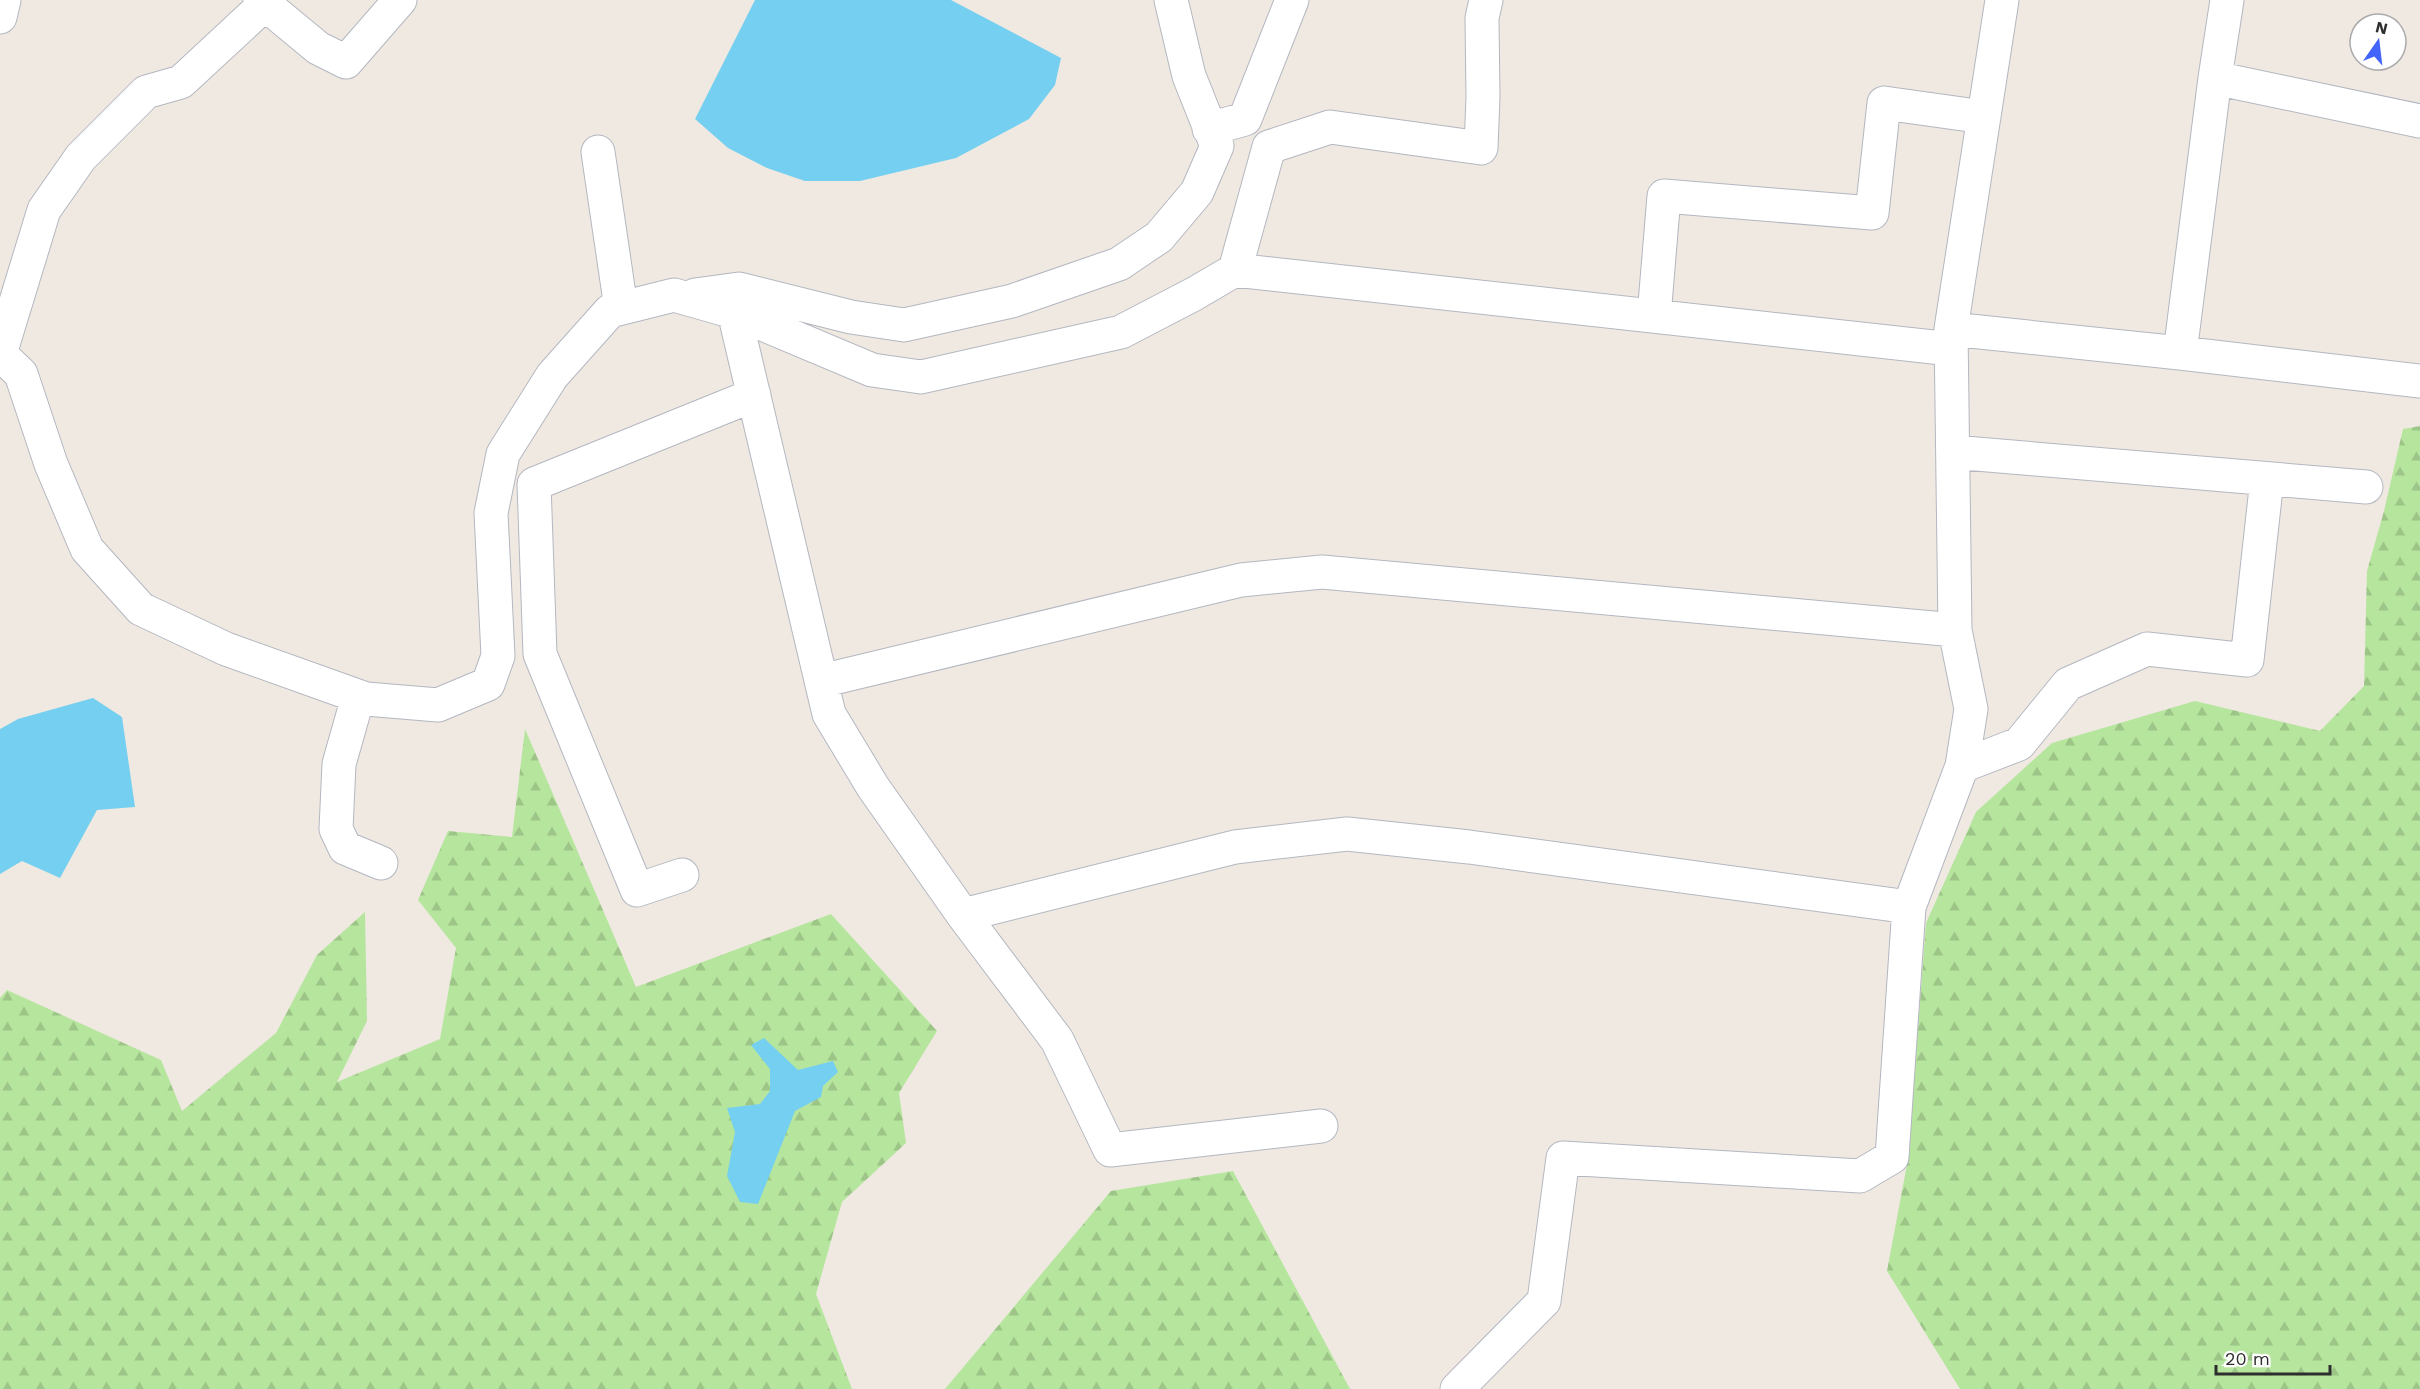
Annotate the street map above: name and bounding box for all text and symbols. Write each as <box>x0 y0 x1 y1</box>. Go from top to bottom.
north arrow <box>2348 12 2408 72</box>
text: N <box>2373 17 2390 39</box>
scale bar <box>2216 1338 2330 1376</box>
text: 20 m <box>2225 1348 2270 1369</box>

